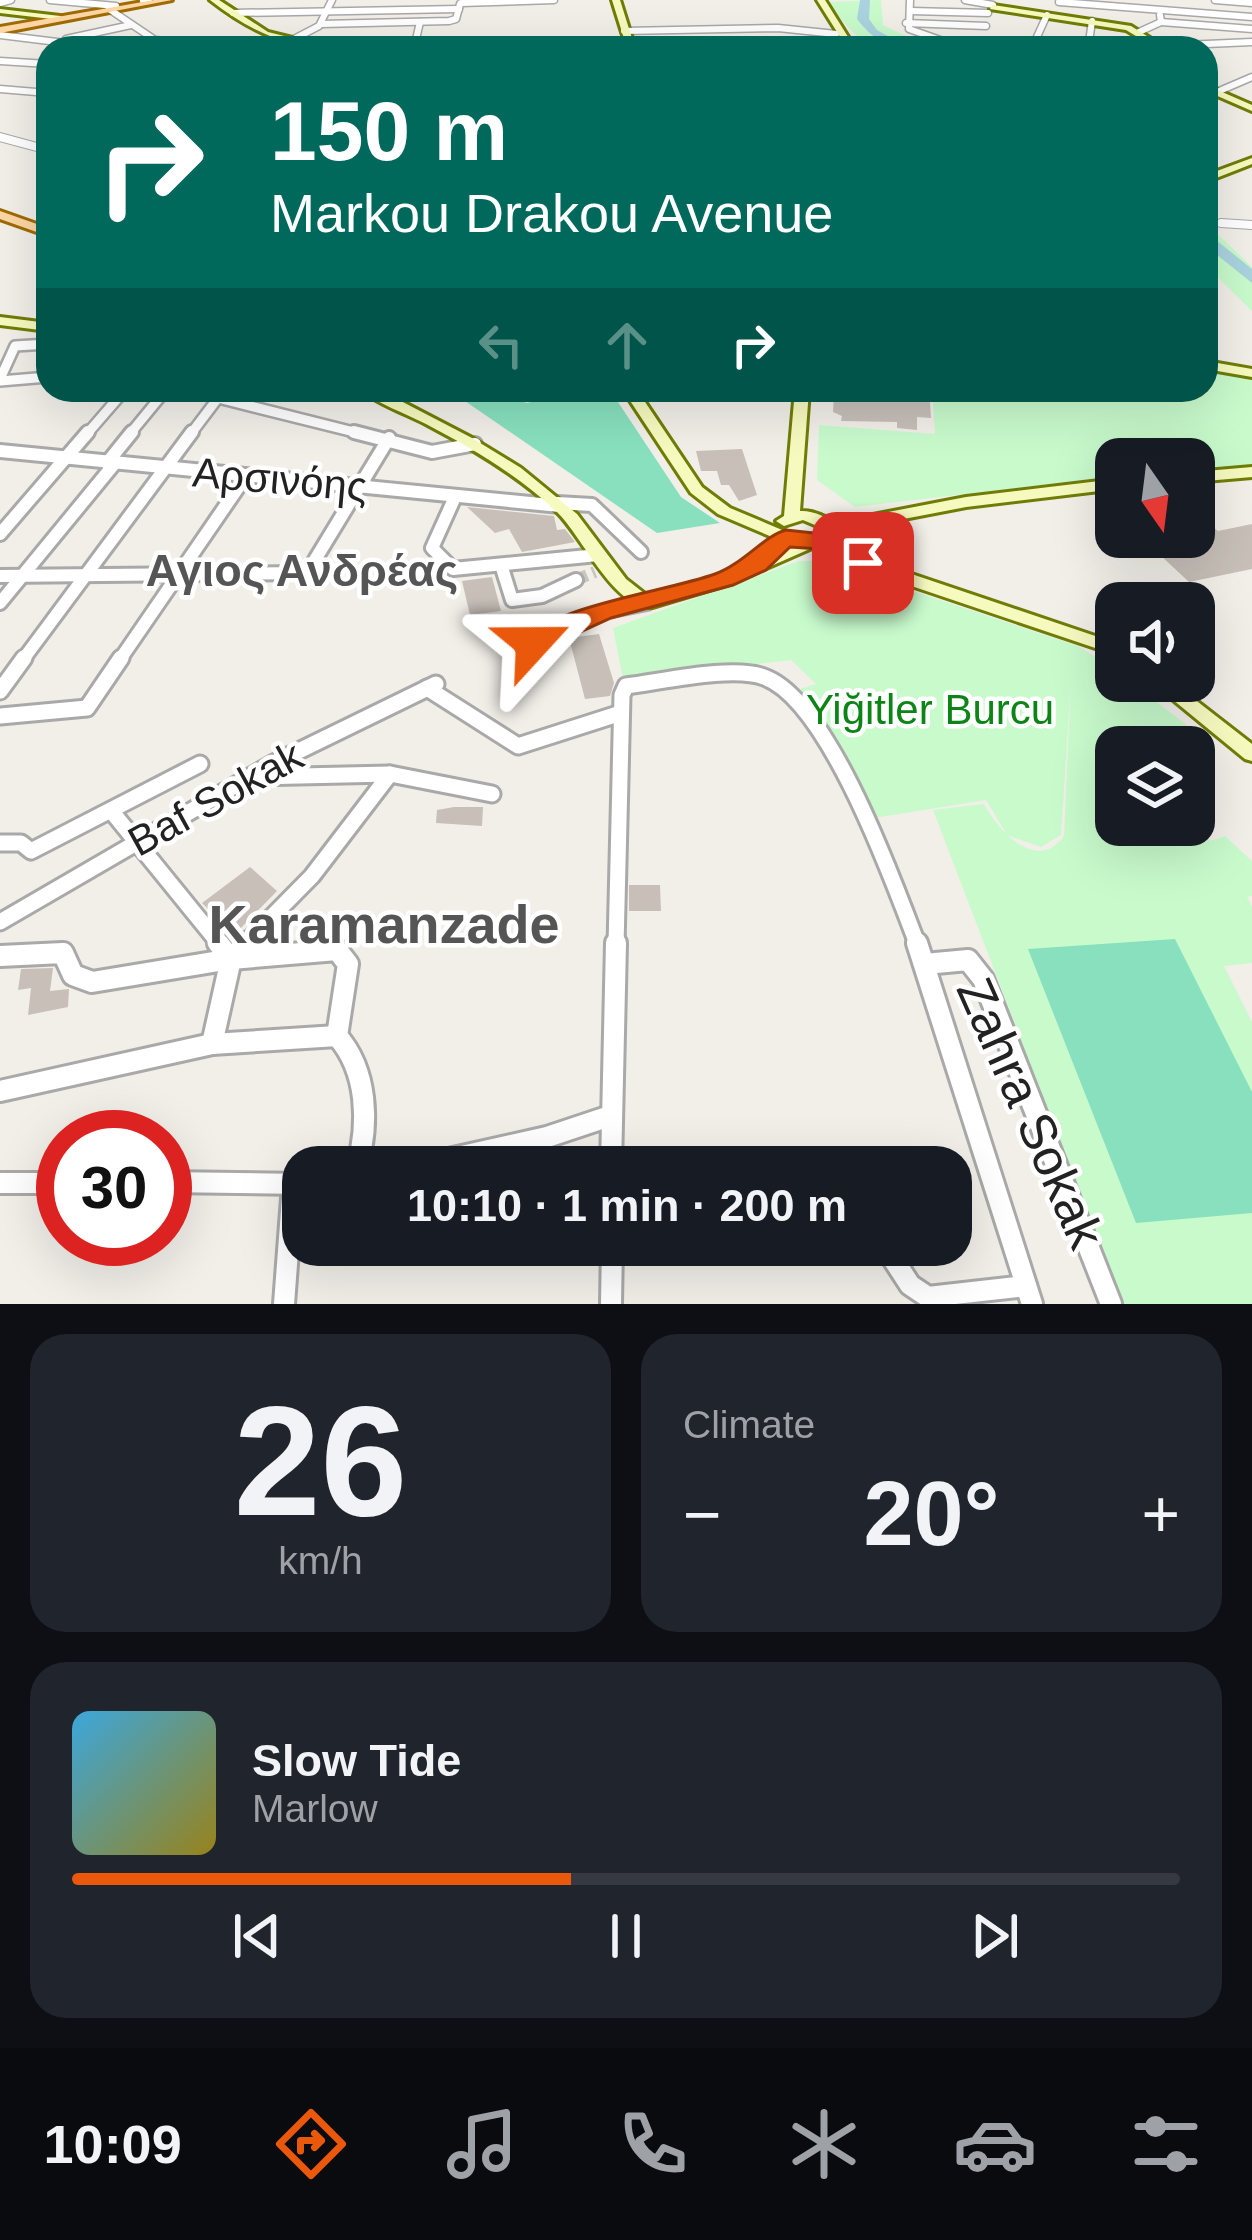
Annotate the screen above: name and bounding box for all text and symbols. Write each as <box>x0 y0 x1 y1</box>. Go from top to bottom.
icon: right <box>72 84 228 240</box>
text: 150 m <box>270 84 508 178</box>
text: Markou Drakou Avenue <box>270 183 833 243</box>
icon: left <box>468 312 534 378</box>
icon: ahead <box>594 312 660 378</box>
icon: right <box>720 312 786 378</box>
north arrow <box>1095 438 1215 558</box>
map controls <box>1095 438 1215 846</box>
street label: Αρσινόης <box>191 448 369 511</box>
pin <box>812 512 914 614</box>
icon: arrive <box>830 530 896 596</box>
district label: Αγιος Ανδρέας <box>146 545 458 596</box>
position arrow <box>470 580 596 706</box>
button: sound <box>1095 582 1215 702</box>
park label: Yiğitler Burcu <box>806 686 1054 733</box>
button: layers <box>1095 726 1215 846</box>
street label: Baf Sokak <box>120 731 311 865</box>
district label: Karamanzade <box>208 894 560 954</box>
street label: Zahra Sokak <box>946 970 1116 1257</box>
speed limit sign: 30 <box>36 1110 192 1266</box>
text: 10:10 · 1 min · 200 m <box>407 1180 847 1231</box>
text: 26 <box>234 1374 407 1548</box>
text: Climate <box>683 1403 815 1446</box>
text: 20° <box>863 1464 1000 1564</box>
text: − <box>683 1477 722 1551</box>
text: + <box>1141 1477 1180 1551</box>
text: km/h <box>278 1539 363 1582</box>
text: Slow Tide <box>252 1735 461 1786</box>
text: Marlow <box>252 1787 378 1830</box>
icon: previous <box>224 1903 290 1969</box>
icon: pause <box>593 1903 659 1969</box>
icon: next <box>962 1903 1028 1969</box>
icon: directions <box>269 2102 353 2186</box>
icon: music <box>440 2102 524 2186</box>
icon: phone <box>611 2102 695 2186</box>
icon: climate <box>782 2102 866 2186</box>
icon: car <box>953 2102 1037 2186</box>
icon: filters <box>1124 2102 1208 2186</box>
text: 10:09 <box>44 2114 182 2174</box>

